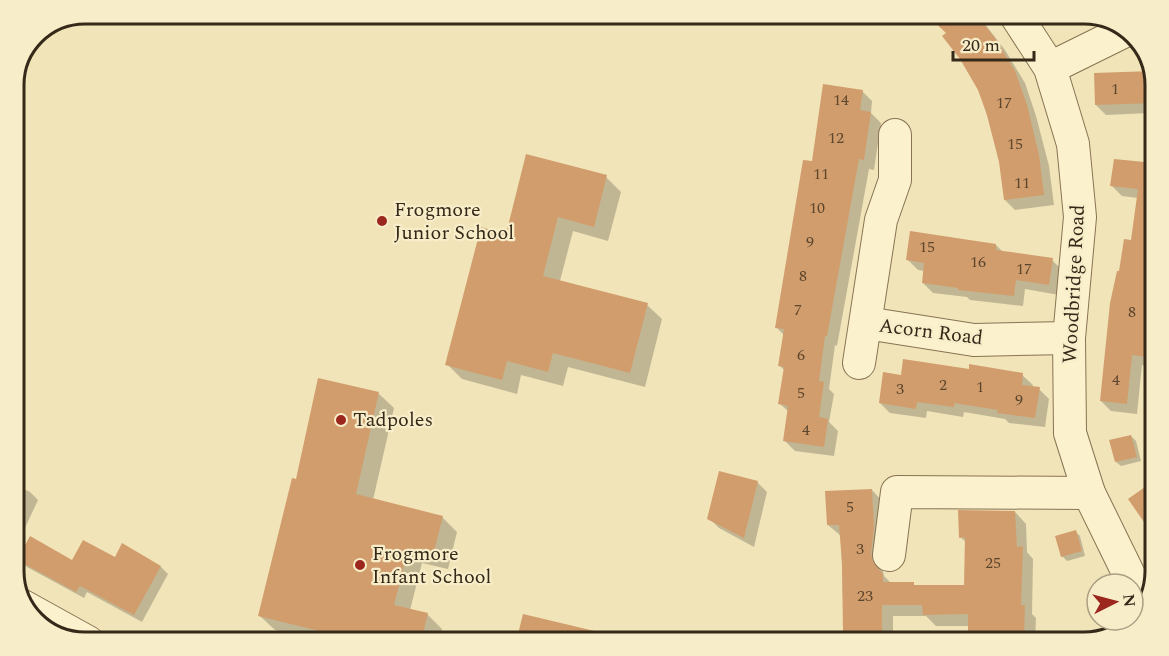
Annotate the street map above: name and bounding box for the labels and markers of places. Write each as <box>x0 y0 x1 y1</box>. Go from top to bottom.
place label: Frogmore Junior School <box>394 195 514 248</box>
marker: Frogmore Junior School <box>375 214 389 228</box>
place label: Tadpoles <box>353 405 433 435</box>
marker: Tadpoles <box>334 413 348 427</box>
place label: Frogmore Infant School <box>372 539 492 592</box>
marker: Frogmore Infant School <box>353 558 367 572</box>

